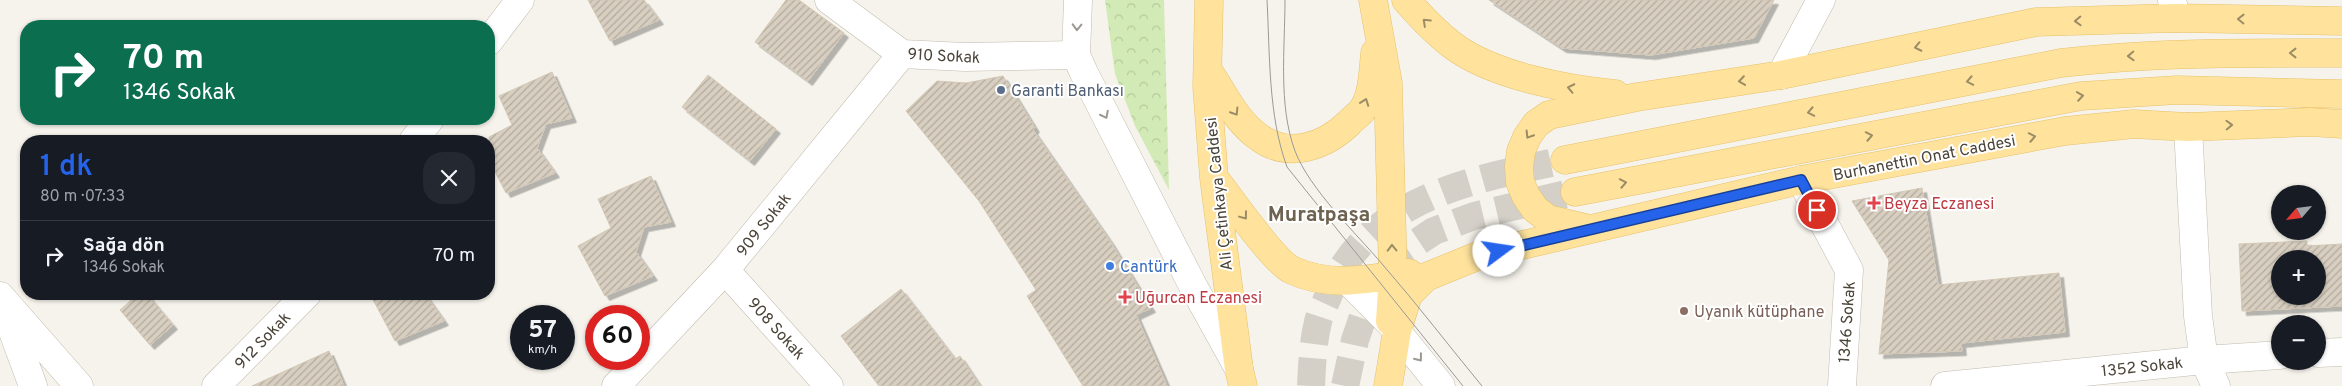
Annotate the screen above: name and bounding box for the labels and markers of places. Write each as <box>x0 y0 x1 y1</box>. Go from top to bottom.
place label: Garanti Bankası <box>1011 82 1124 102</box>
marker: Garanti Bankası <box>995 84 1007 96</box>
pin <box>1796 189 1838 231</box>
place label: Beyza Eczanesi <box>1884 195 1994 215</box>
marker: Beyza Eczanesi <box>1868 197 1880 209</box>
place label: Cantürk <box>1120 258 1177 278</box>
marker: Cantürk <box>1104 260 1116 272</box>
place label: Uğurcan Eczanesi <box>1135 289 1262 309</box>
marker: Uğurcan Eczanesi <box>1119 291 1131 303</box>
place label: Uyanık kütüphane <box>1694 303 1824 323</box>
marker: Uyanık kütüphane <box>1678 305 1690 317</box>

